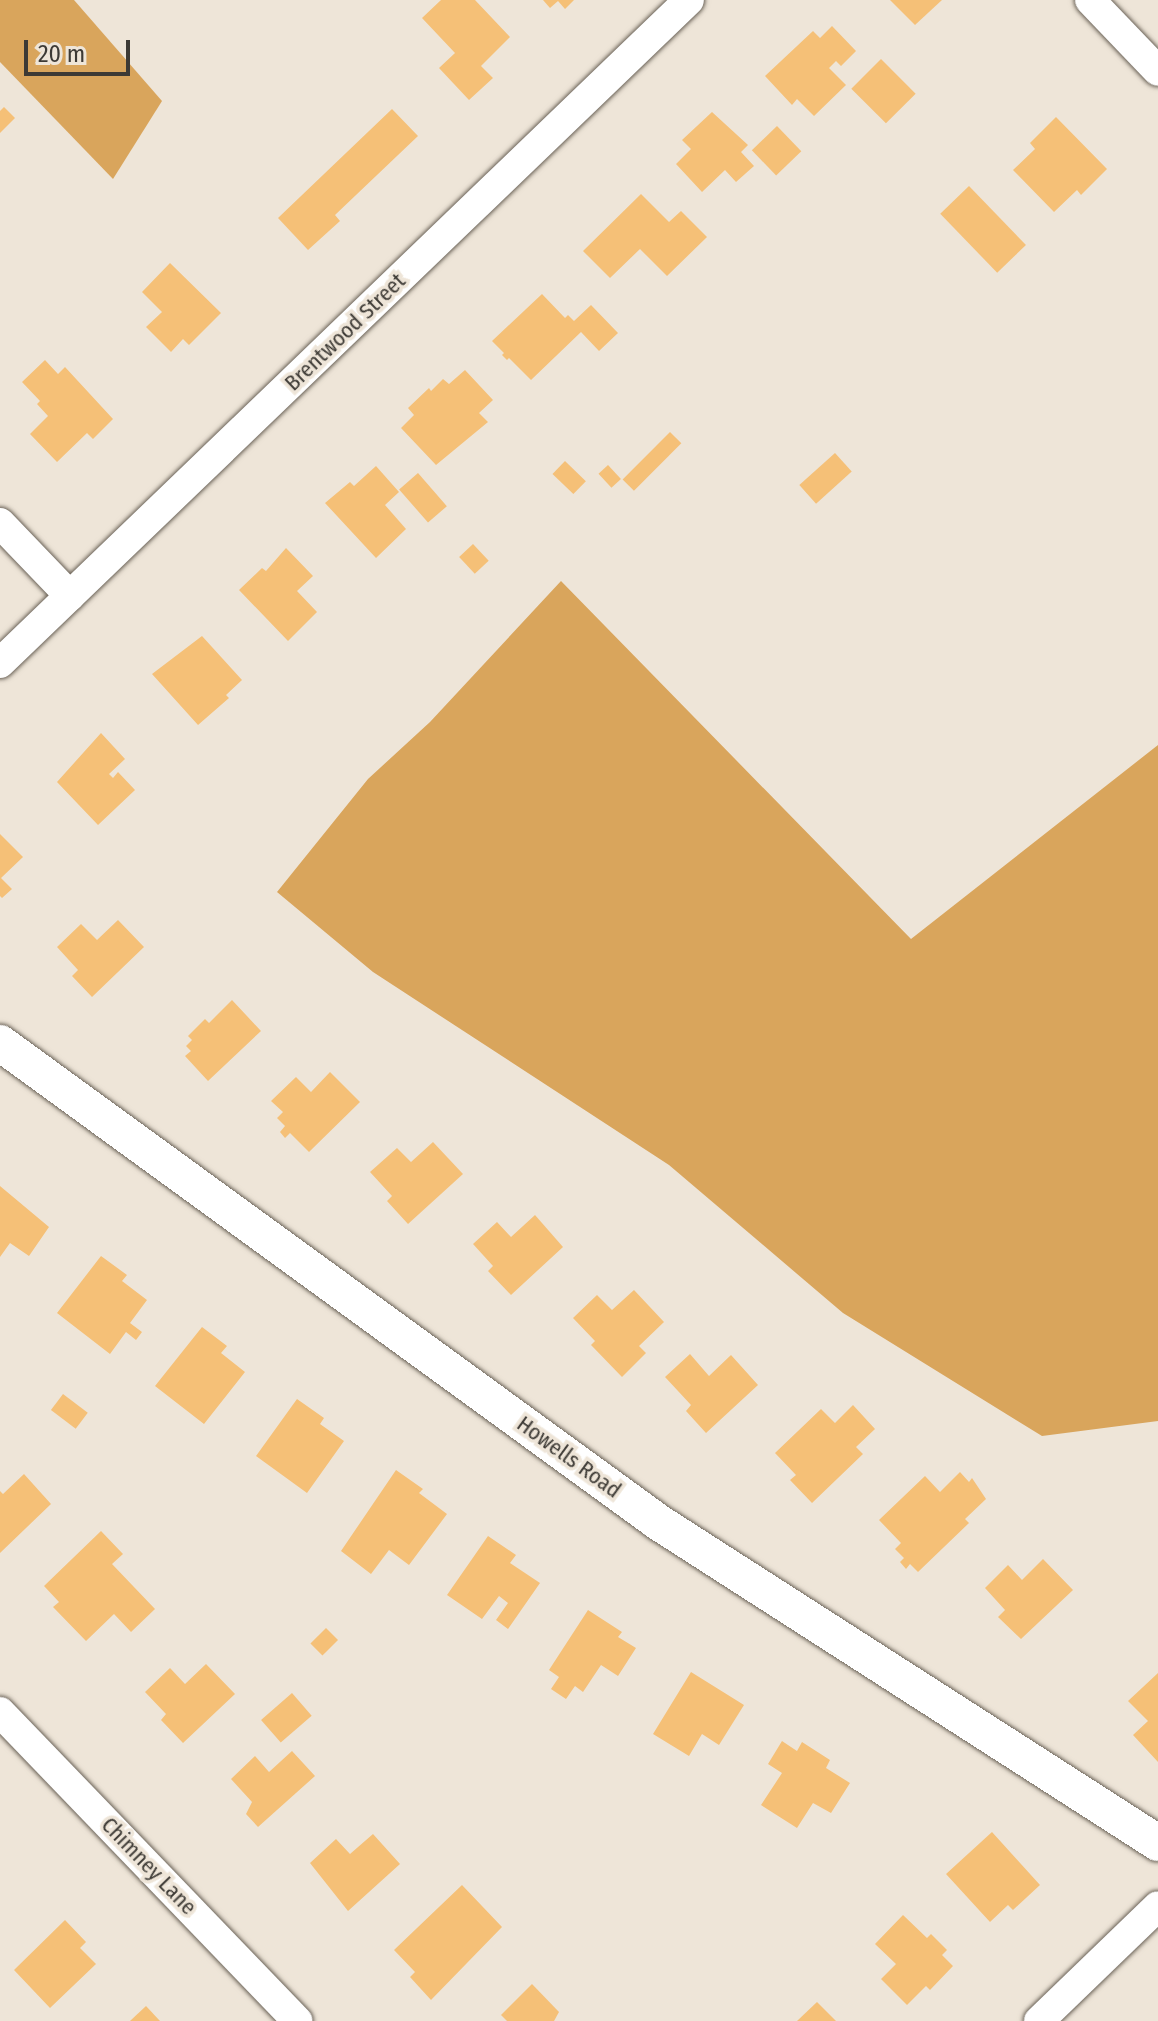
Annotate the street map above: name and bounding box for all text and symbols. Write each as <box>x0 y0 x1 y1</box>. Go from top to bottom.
scale bar <box>28 24 134 74</box>
text: 20 m <box>38 40 85 68</box>
street label: Brentwood Street <box>279 268 411 396</box>
street label: Howells Road <box>512 1410 626 1504</box>
street label: Chimney Lane <box>96 1812 202 1920</box>

